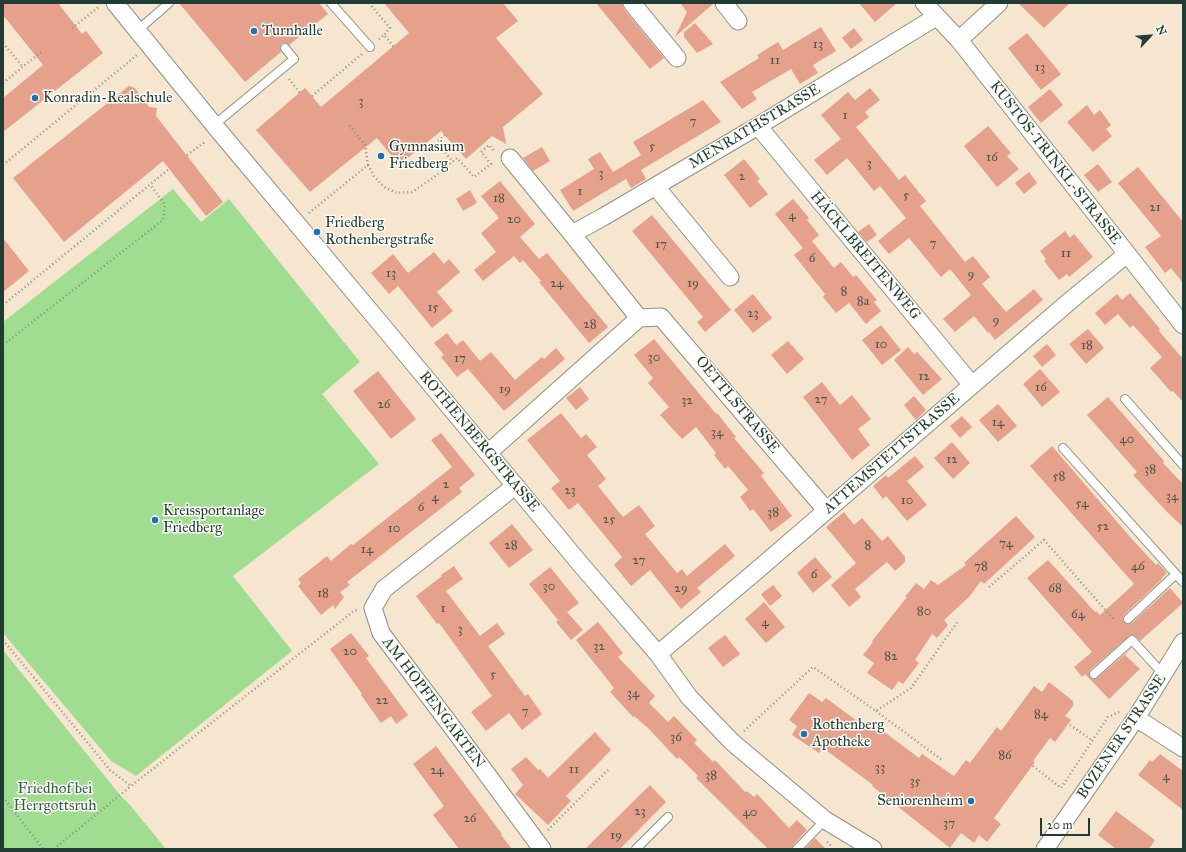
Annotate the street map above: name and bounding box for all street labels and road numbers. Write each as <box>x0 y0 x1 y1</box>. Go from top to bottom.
street label: KUSTOS-TRINKL-STRASSE <box>986 78 1124 248</box>
street label: MENRATHSTRASSE <box>686 81 824 173</box>
street label: HÄCKLBREITENWEG <box>806 188 924 324</box>
street label: OETTLSTRASSE <box>691 353 783 457</box>
street label: ROTHENBERGSTRASSE <box>415 368 543 516</box>
street label: ATTEMSTETTSTRASSE <box>820 390 964 518</box>
street label: AM HOPFENGARTEN <box>378 634 488 772</box>
street label: BOZENER STRASSE <box>1074 671 1170 803</box>

